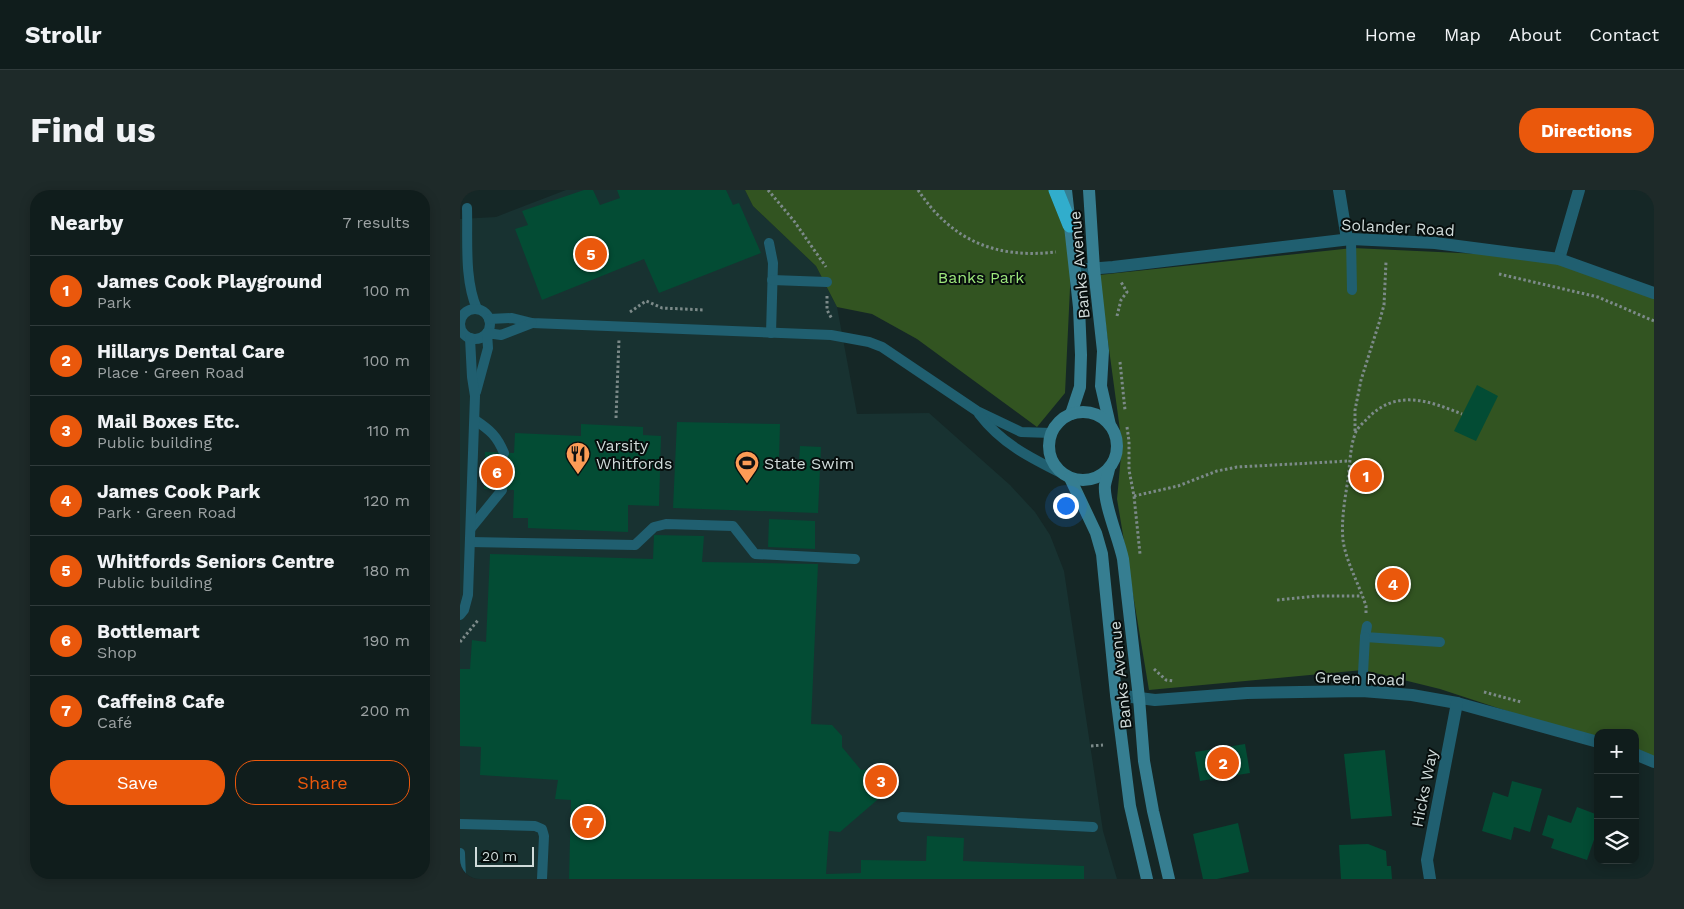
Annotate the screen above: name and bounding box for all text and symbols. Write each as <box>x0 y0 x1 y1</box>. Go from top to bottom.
text: Strollr <box>25 21 102 49</box>
text: Home <box>1365 24 1416 45</box>
text: Map <box>1444 24 1481 45</box>
text: About <box>1509 24 1561 45</box>
text: Contact <box>1589 24 1659 45</box>
button: Directions <box>1519 108 1654 153</box>
text: Find us <box>30 109 156 151</box>
text: Nearby <box>50 210 123 235</box>
street label: Banks Avenue <box>1065 210 1094 320</box>
text: 7 results <box>343 213 410 232</box>
street label: Solander Road <box>1341 215 1455 240</box>
pin: 5 <box>575 235 607 273</box>
park label: Banks Park <box>938 268 1024 287</box>
text: James Cook Playground <box>97 270 322 293</box>
text: 1 <box>63 281 69 300</box>
text: 100 m <box>363 281 410 300</box>
text: Park <box>97 293 131 312</box>
text: Hillarys Dental Care <box>97 340 285 363</box>
text: 2 <box>61 351 71 370</box>
text: 100 m <box>363 351 410 370</box>
text: Place · Green Road <box>97 363 244 382</box>
text: Mail Boxes Etc. <box>97 410 240 433</box>
text: 3 <box>61 421 71 440</box>
text: 110 m <box>367 421 410 440</box>
text: Public building <box>97 433 212 452</box>
place label: Varsity Whitfords <box>596 436 672 473</box>
restaurant icon: Varsity Whitfords <box>565 441 591 475</box>
sports icon: State Swim <box>734 450 760 484</box>
pin: 6 <box>481 453 513 491</box>
place label: State Swim <box>764 454 854 473</box>
pin: 1 <box>1350 457 1382 495</box>
text: James Cook Park <box>97 480 260 503</box>
text: 4 <box>61 491 71 510</box>
text: 120 m <box>364 491 410 510</box>
your location <box>1053 493 1079 519</box>
text: Park · Green Road <box>97 503 236 522</box>
text: Whitfords Seniors Centre <box>97 550 335 573</box>
text: 5 <box>61 561 71 580</box>
text: 180 m <box>363 561 410 580</box>
pin: 4 <box>1377 565 1409 603</box>
text: Public building <box>97 573 212 592</box>
text: Bottlemart <box>97 620 200 643</box>
street label: Banks Avenue <box>1105 620 1136 730</box>
text: 6 <box>61 631 71 650</box>
text: 190 m <box>363 631 410 650</box>
text: Shop <box>97 643 137 662</box>
street label: Green Road <box>1314 667 1406 690</box>
text: Caffein8 Cafe <box>97 690 225 713</box>
text: 7 <box>61 701 71 720</box>
text: 200 m <box>360 701 410 720</box>
text: Café <box>97 713 132 732</box>
map controls <box>1594 729 1639 864</box>
button: + <box>1594 729 1639 774</box>
pin: 2 <box>1207 744 1239 782</box>
street label: Hicks Way <box>1408 747 1441 829</box>
button: Save <box>50 760 225 805</box>
button: Share <box>235 760 410 805</box>
pin: 3 <box>865 762 897 800</box>
button: − <box>1594 774 1639 819</box>
pin: 7 <box>572 803 604 841</box>
button: layers <box>1594 819 1639 864</box>
scale bar <box>475 844 534 867</box>
text: 20 m <box>482 848 517 864</box>

